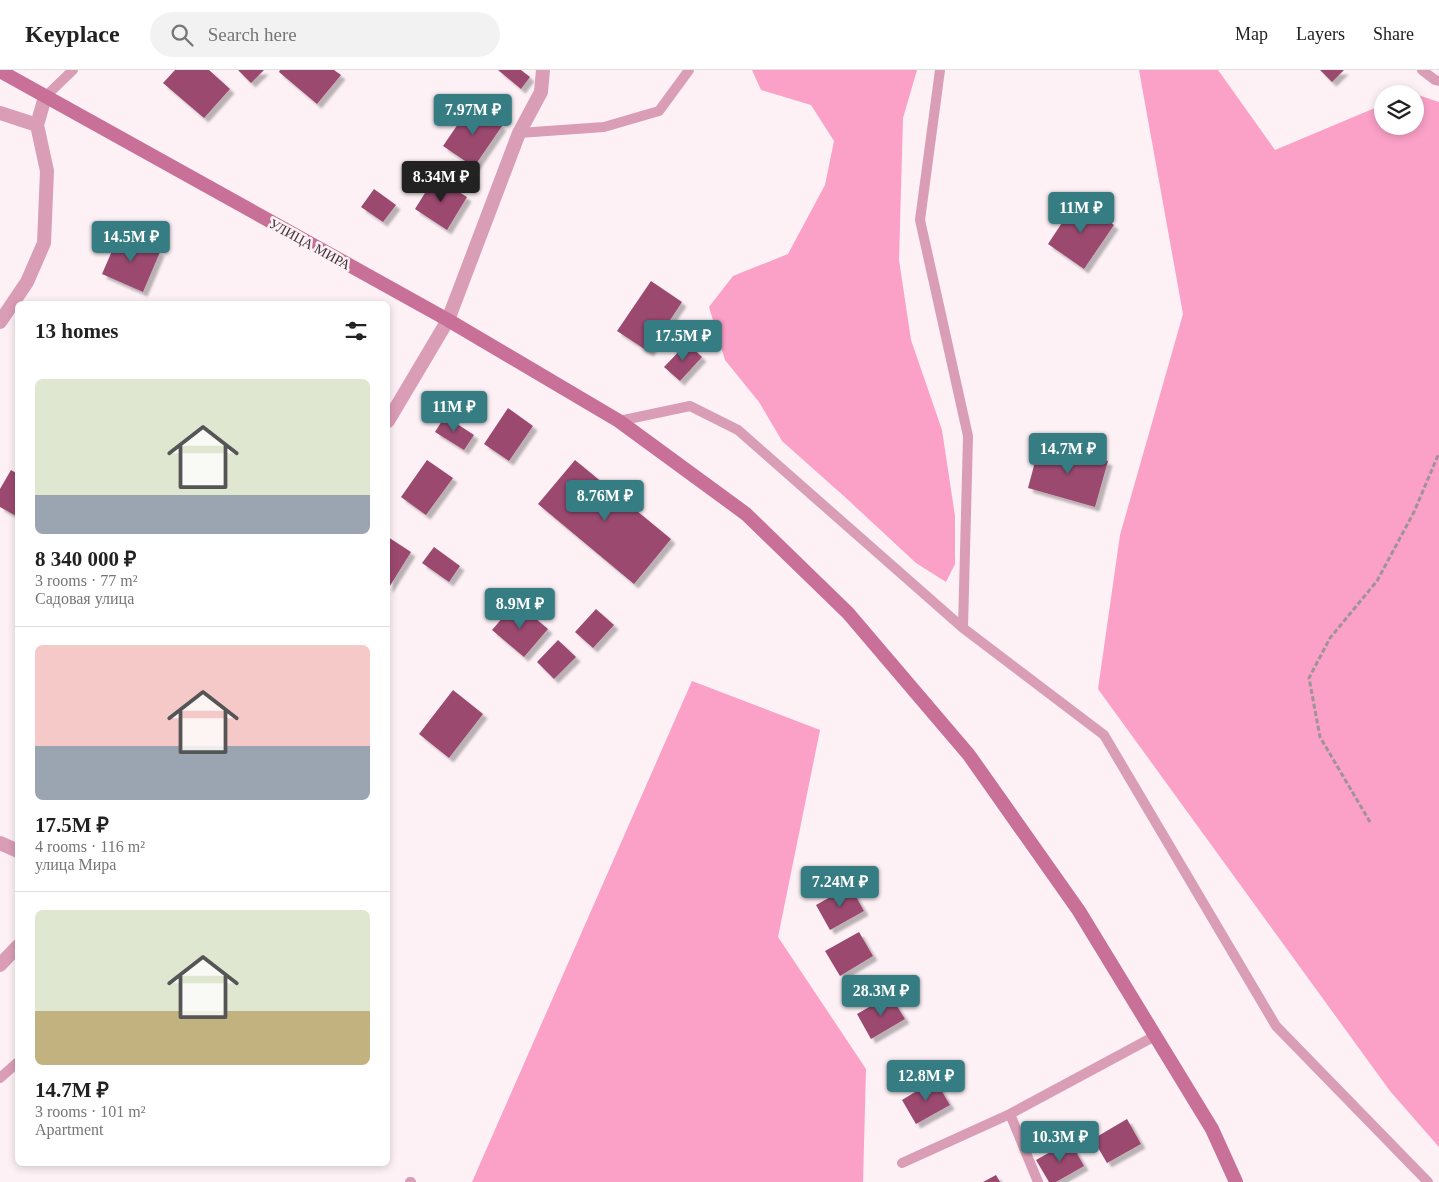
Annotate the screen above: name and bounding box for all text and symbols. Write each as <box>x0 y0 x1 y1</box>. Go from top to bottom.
search box <box>150 12 500 57</box>
text: Keyplace <box>25 21 120 47</box>
icon: search <box>168 21 196 49</box>
text: Search here <box>208 24 297 45</box>
text: Map <box>1235 24 1268 44</box>
text: Layers <box>1296 24 1345 44</box>
text: Share <box>1373 24 1414 44</box>
map controls <box>1374 85 1424 135</box>
button: layers <box>1374 85 1424 135</box>
pin: 7.97M ₽ <box>427 93 519 136</box>
text: 7.97M ₽ <box>445 101 501 118</box>
pin: 8.34M ₽ <box>395 160 487 203</box>
text: 8.34M ₽ <box>413 168 469 185</box>
pin: 11M ₽ <box>1046 191 1116 234</box>
text: 11M ₽ <box>1059 199 1103 216</box>
street label: УЛИЦА МИРА <box>267 216 354 273</box>
pin: 14.5M ₽ <box>85 220 177 263</box>
text: 14.5M ₽ <box>103 228 159 245</box>
icon: filters <box>342 317 370 345</box>
text: 13 homes <box>35 319 118 343</box>
pin: 17.5M ₽ <box>637 320 729 362</box>
text: 17.5M ₽ <box>655 327 711 344</box>
pin: 11M ₽ <box>419 390 489 433</box>
text: 11M ₽ <box>432 398 476 415</box>
icon: home <box>158 412 248 502</box>
pin: 14.7M ₽ <box>1022 432 1114 475</box>
text: 14.7M ₽ <box>1040 440 1096 457</box>
pin: 8.76M ₽ <box>559 480 651 522</box>
text: 8.76M ₽ <box>577 487 633 504</box>
text: 8 340 000 ₽ <box>35 547 136 571</box>
text: 3 rooms · 77 m² <box>35 572 138 589</box>
pin: 8.9M ₽ <box>479 588 561 630</box>
text: Садовая улица <box>35 590 134 607</box>
text: 8.9M ₽ <box>496 595 544 612</box>
icon: home <box>158 677 248 767</box>
text: 17.5M ₽ <box>35 813 109 837</box>
text: 4 rooms · 116 m² <box>35 838 145 855</box>
text: улица Мира <box>35 856 116 873</box>
pin: 7.24M ₽ <box>794 866 886 908</box>
text: 7.24M ₽ <box>812 873 868 890</box>
icon: home <box>158 942 248 1032</box>
pin: 28.3M ₽ <box>835 974 927 1017</box>
text: 28.3M ₽ <box>853 982 909 999</box>
pin: 12.8M ₽ <box>880 1060 972 1102</box>
text: 12.8M ₽ <box>898 1067 954 1084</box>
text: 14.7M ₽ <box>35 1078 109 1102</box>
text: 3 rooms · 101 m² <box>35 1103 146 1120</box>
pin: 10.3M ₽ <box>1014 1120 1106 1163</box>
text: Apartment <box>35 1121 103 1138</box>
text: 10.3M ₽ <box>1032 1128 1088 1145</box>

